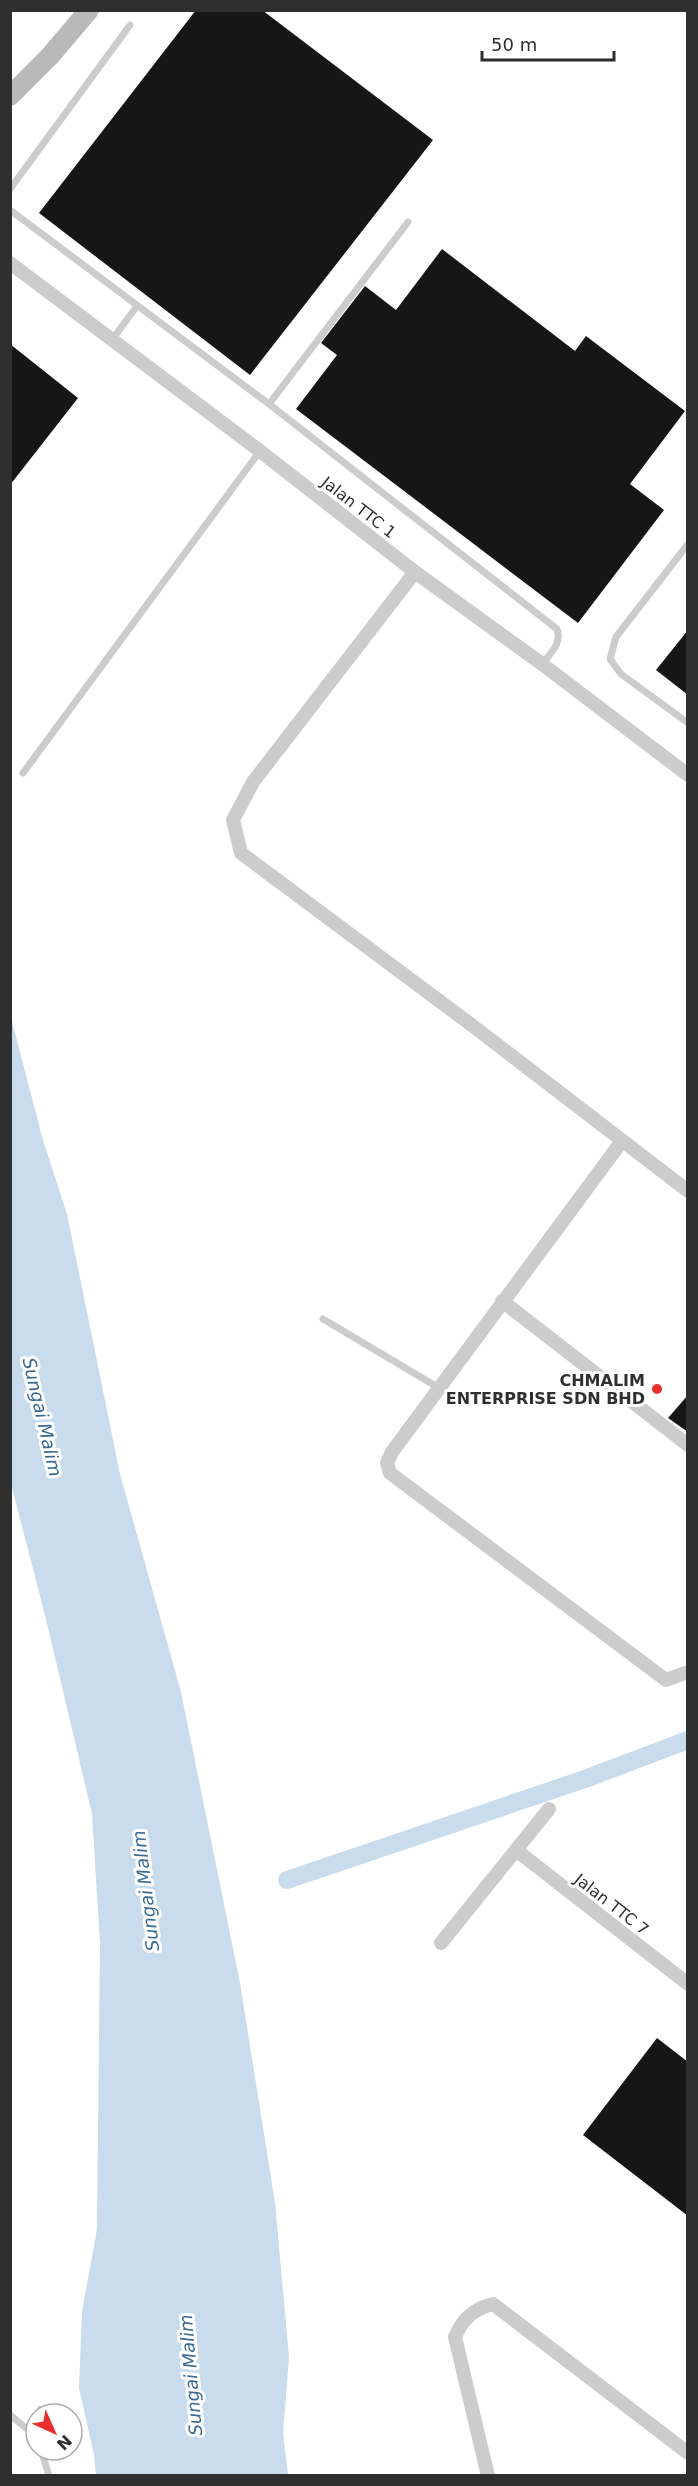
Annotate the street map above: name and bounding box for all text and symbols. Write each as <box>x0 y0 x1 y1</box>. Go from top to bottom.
scale bar <box>482 24 614 62</box>
text: 50 m <box>491 34 537 55</box>
street label: Jalan TTC 1 <box>317 472 400 542</box>
water label: Sungai Malim <box>19 1355 66 1478</box>
place label: CHMALIM ENTERPRISE SDN BHD <box>446 1371 645 1408</box>
marker: CHMALIM ENTERPRISE SDN BHD <box>650 1382 664 1396</box>
water label: Sungai Malim <box>128 1829 163 1953</box>
street label: Jalan TTC 7 <box>570 1869 653 1939</box>
water label: Sungai Malim <box>175 2314 206 2436</box>
north arrow <box>24 2402 84 2462</box>
text: N <box>53 2431 76 2454</box>

